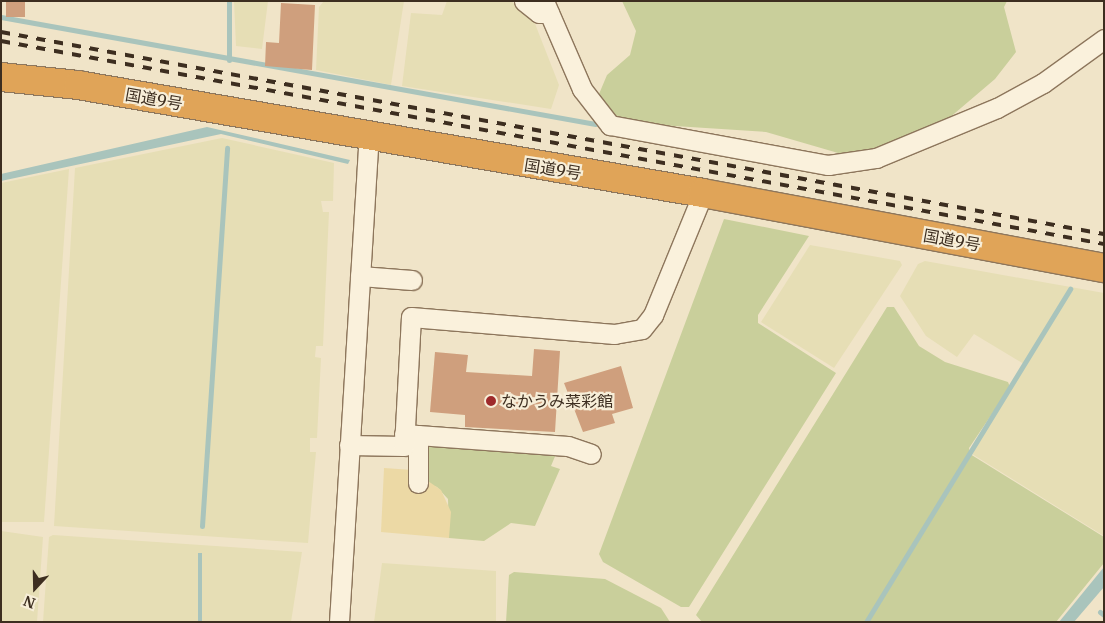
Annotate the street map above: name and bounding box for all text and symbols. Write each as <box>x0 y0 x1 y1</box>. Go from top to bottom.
street label: 国道9号 <box>124 85 184 113</box>
street label: 国道9号 <box>523 155 583 183</box>
street label: 国道9号 <box>922 226 982 254</box>
place label: なかうみ菜彩館 <box>501 391 613 411</box>
marker: なかうみ菜彩館 <box>485 395 497 407</box>
north arrow <box>10 563 60 613</box>
text: N <box>21 592 38 612</box>

